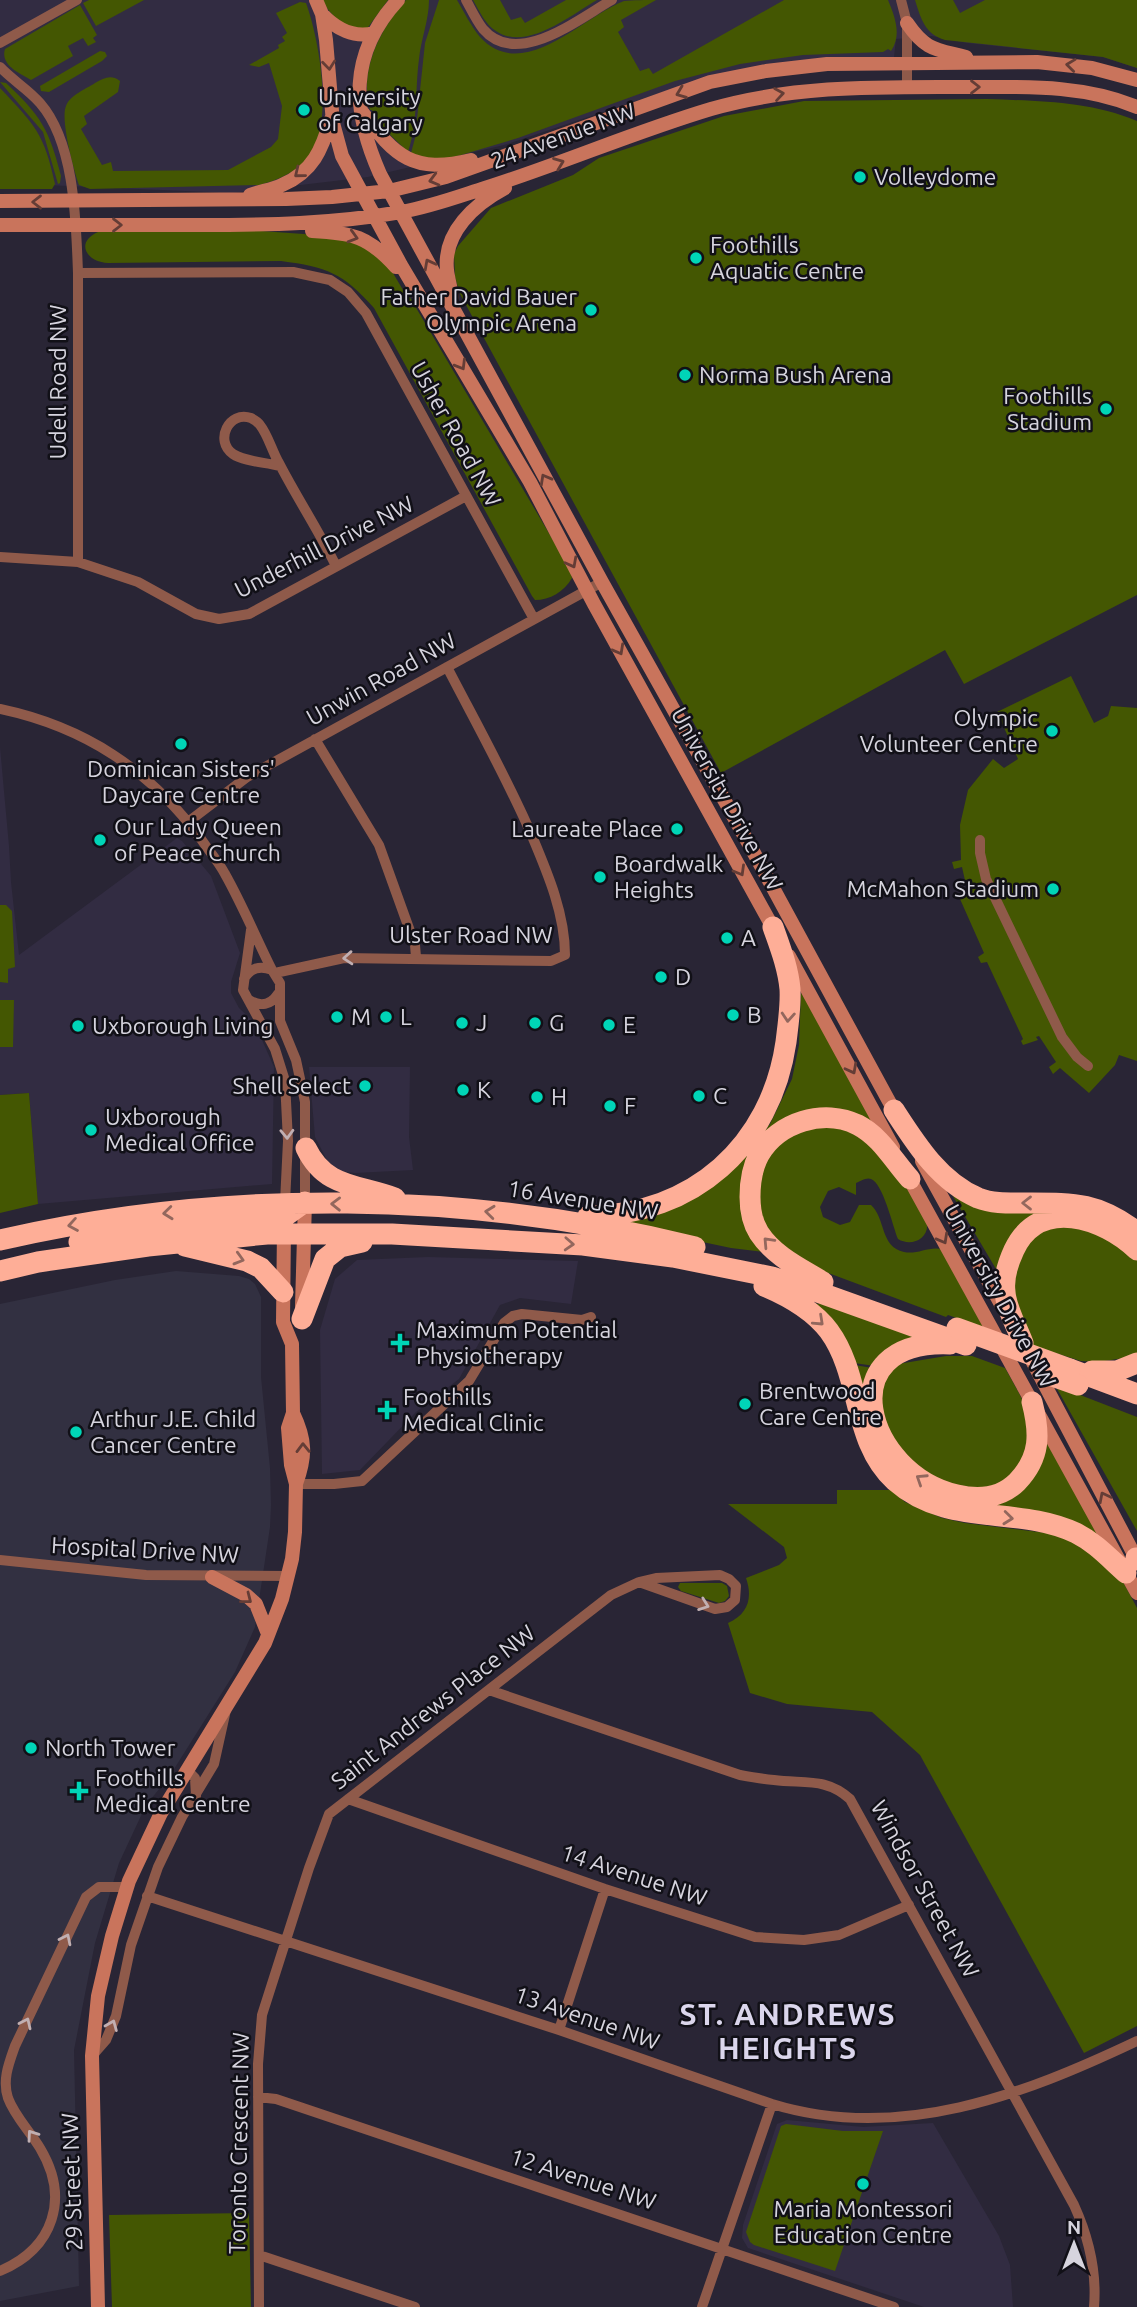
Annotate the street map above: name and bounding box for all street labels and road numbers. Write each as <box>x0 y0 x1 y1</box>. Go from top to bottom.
street label: 24 Avenue NW <box>487 98 638 173</box>
street label: Udell Road NW <box>45 304 70 460</box>
street label: Usher Road NW <box>406 357 507 510</box>
street label: Underhill Drive NW <box>230 491 417 602</box>
street label: Unwin Road NW <box>302 627 460 730</box>
street label: University Drive NW <box>667 703 788 895</box>
street label: Ulster Road NW <box>389 922 553 947</box>
street label: 16 Avenue NW <box>506 1175 660 1224</box>
street label: University Drive NW <box>940 1200 1061 1392</box>
street label: Hospital Drive NW <box>51 1532 240 1567</box>
street label: Saint Andrews Place NW <box>326 1620 539 1794</box>
street label: Windsor Street NW <box>866 1796 984 1982</box>
street label: 14 Avenue NW <box>558 1839 710 1910</box>
street label: 13 Avenue NW <box>511 1981 663 2054</box>
street label: Toronto Crescent NW <box>224 2032 253 2254</box>
street label: 29 Street NW <box>57 2112 86 2252</box>
street label: 12 Avenue NW <box>507 2143 659 2214</box>

